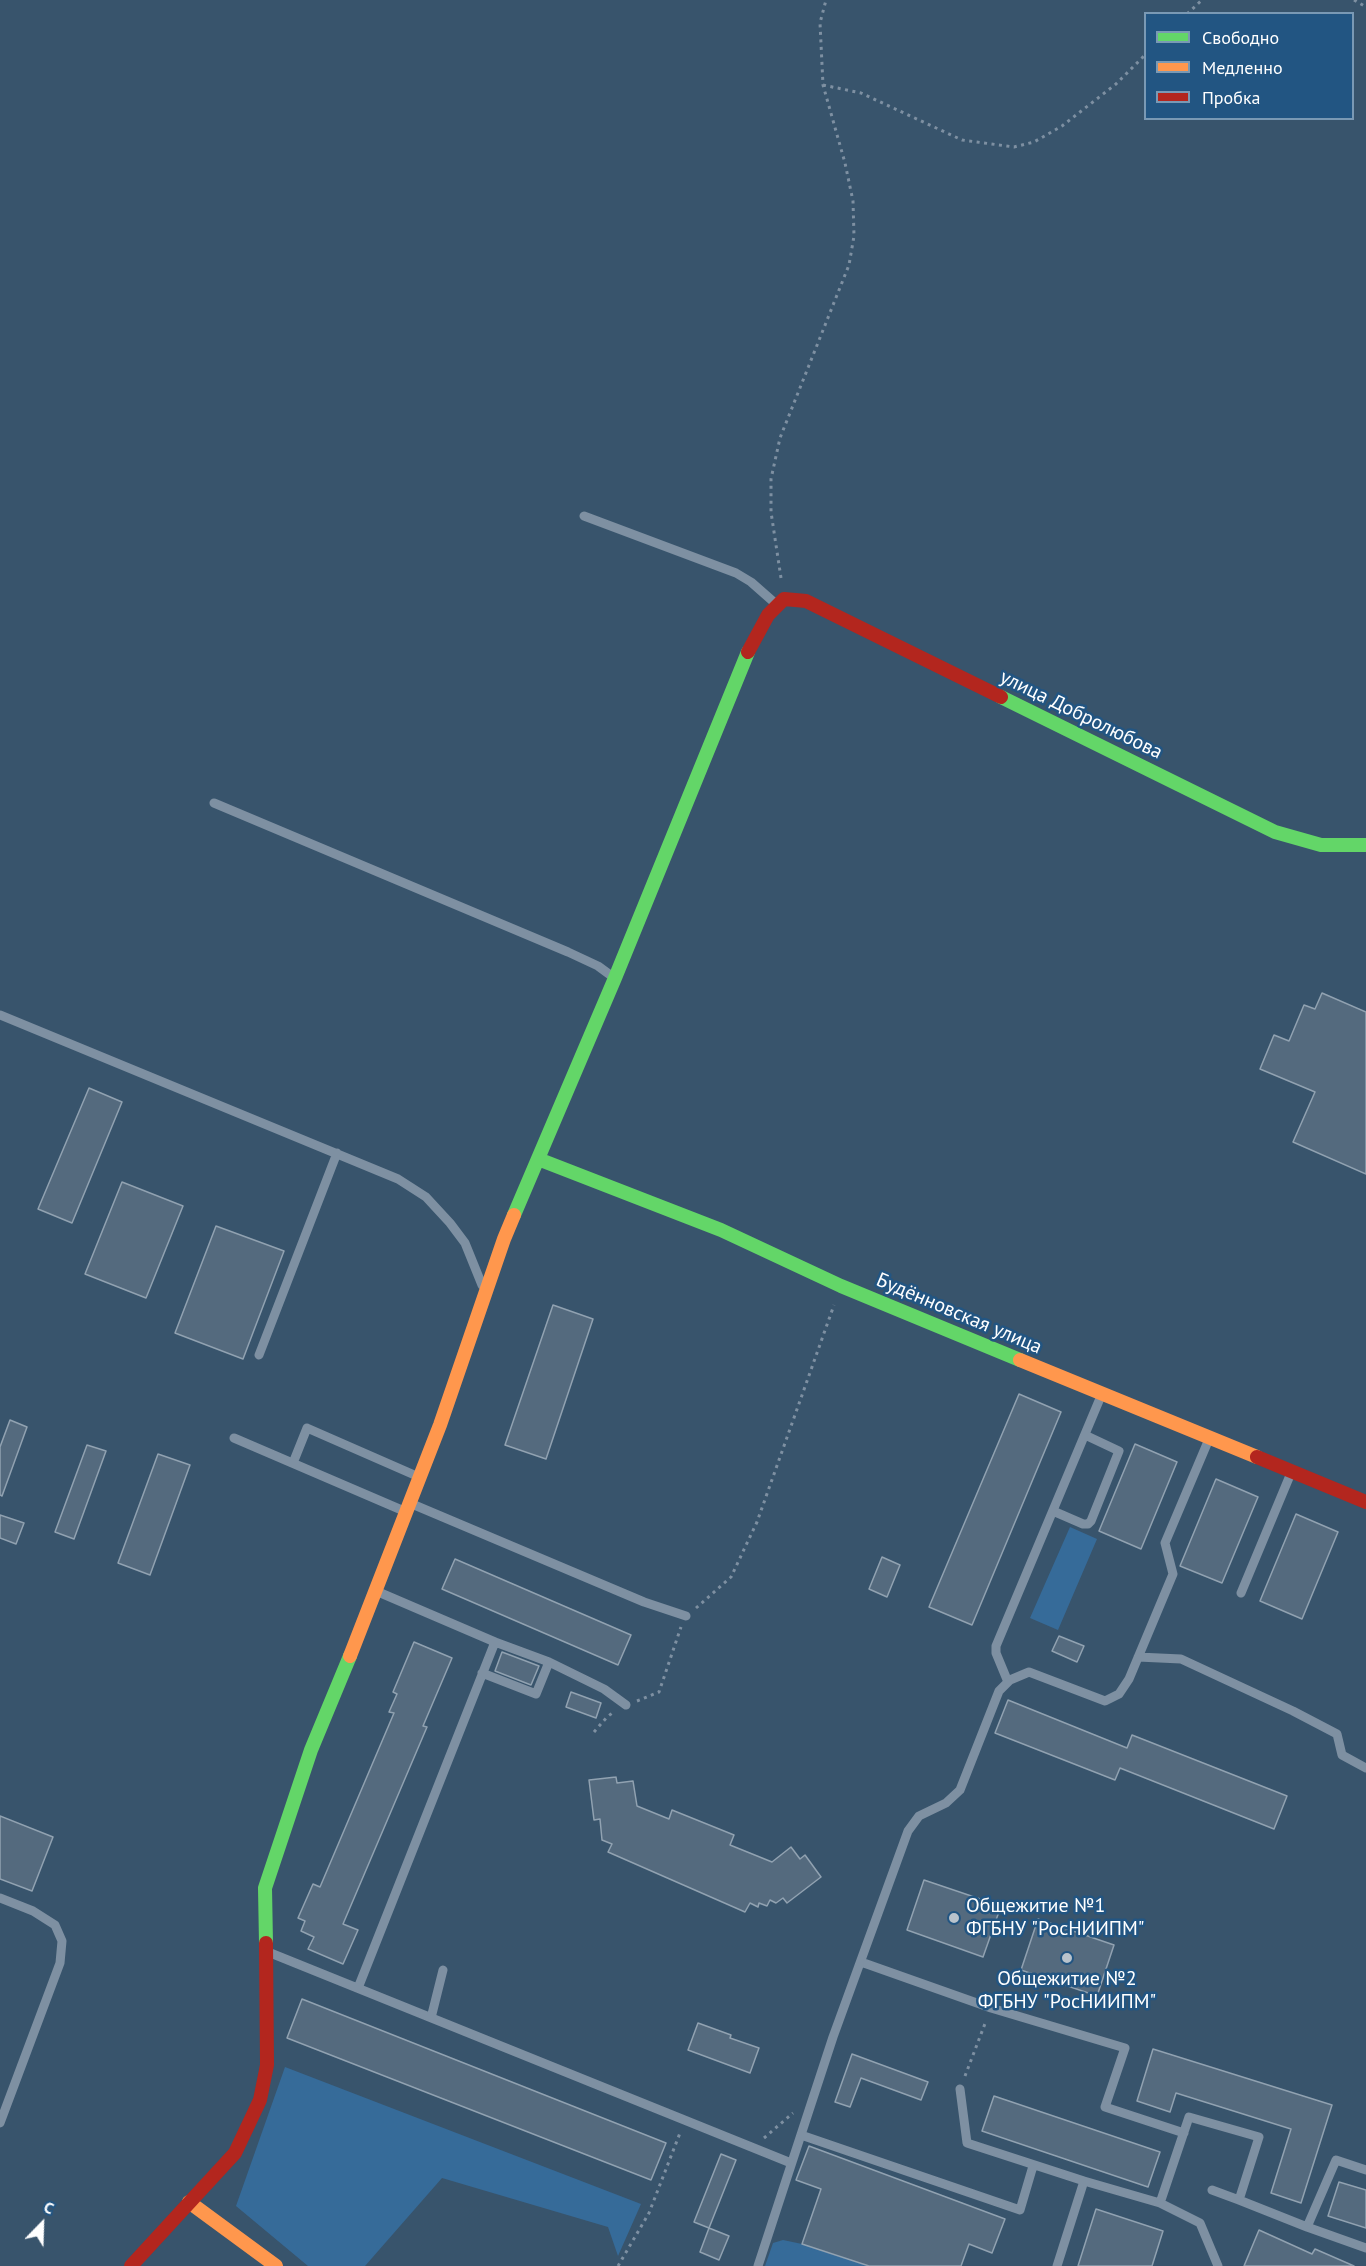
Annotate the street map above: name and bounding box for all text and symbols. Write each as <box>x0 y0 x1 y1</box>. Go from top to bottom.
legend <box>1144 12 1354 120</box>
text: Свободно <box>1202 26 1279 49</box>
text: Медленно <box>1202 56 1283 79</box>
text: Пробка <box>1202 86 1260 109</box>
street label: улица Добролюбова <box>996 665 1166 765</box>
street label: Будённовская улица <box>873 1268 1045 1360</box>
place label: Общежитие №1 ФГБНУ "РосНИИПМ" <box>966 1894 1145 1941</box>
marker: Общежитие №1 ФГБНУ "РосНИИПМ" <box>947 1911 961 1925</box>
marker: Общежитие №2 ФГБНУ "РосНИИПМ" <box>1060 1951 1074 1965</box>
place label: Общежитие №2 ФГБНУ "РосНИИПМ" <box>978 1967 1156 2014</box>
north arrow <box>12 2194 72 2254</box>
text: С <box>41 2196 57 2218</box>

